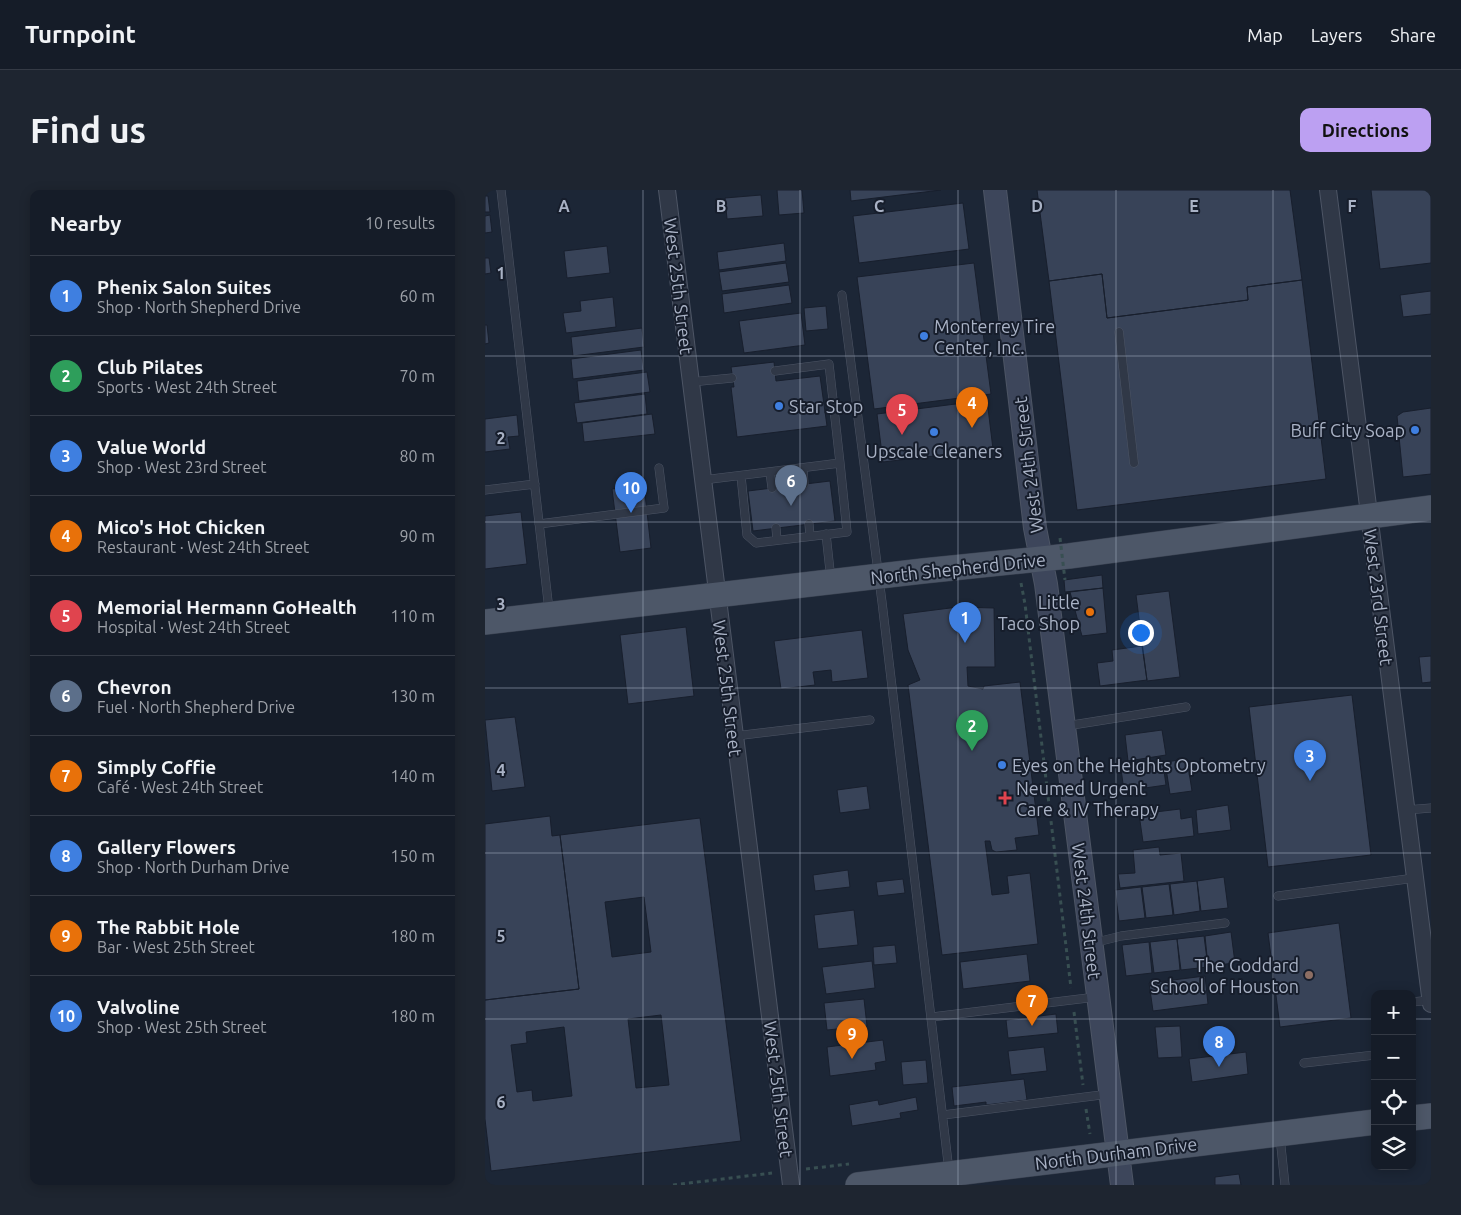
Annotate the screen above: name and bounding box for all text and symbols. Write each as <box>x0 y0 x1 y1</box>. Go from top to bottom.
text: Turnpoint <box>25 21 136 48</box>
text: Map <box>1247 25 1283 45</box>
text: Layers <box>1311 25 1362 45</box>
text: Share <box>1390 25 1436 45</box>
button: Directions <box>1300 108 1431 152</box>
text: Find us <box>30 110 146 150</box>
text: A <box>558 197 570 215</box>
text: B <box>716 197 726 215</box>
text: C <box>874 197 884 215</box>
text: D <box>1031 197 1043 215</box>
text: E <box>1189 197 1199 215</box>
text: F <box>1348 197 1357 215</box>
text: Nearby <box>50 211 121 235</box>
text: 10 results <box>365 214 435 232</box>
street label: West 25th Street <box>661 217 697 355</box>
text: 1 <box>496 264 506 282</box>
text: Phenix Salon Suites <box>97 276 271 298</box>
text: 1 <box>61 287 71 305</box>
text: 60 m <box>399 287 435 305</box>
text: Shop · North Shepherd Drive <box>97 298 301 316</box>
place label: Monterrey Tire Center, Inc. <box>934 316 1055 357</box>
marker: Monterrey Tire Center, Inc. <box>918 330 930 342</box>
text: Club Pilates <box>97 356 203 378</box>
text: 2 <box>61 367 71 385</box>
text: 70 m <box>399 367 435 385</box>
text: Sports · West 24th Street <box>97 378 277 396</box>
pin: 4 <box>956 387 988 428</box>
pin: 5 <box>886 394 918 435</box>
place label: Star Stop <box>789 396 863 416</box>
street label: West 24th Street <box>1010 396 1046 534</box>
marker: Star Stop <box>773 400 785 412</box>
place label: Buff City Soap <box>1290 420 1405 440</box>
marker: Buff City Soap <box>1409 424 1421 436</box>
marker: Upscale Cleaners <box>928 426 940 438</box>
text: 2 <box>496 429 506 447</box>
text: Value World <box>97 436 206 458</box>
place label: Upscale Cleaners <box>866 441 1003 461</box>
text: 3 <box>61 447 71 465</box>
text: 80 m <box>399 447 435 465</box>
text: Shop · West 23rd Street <box>97 458 267 476</box>
pin: 6 <box>775 465 807 506</box>
pin: 10 <box>615 472 647 513</box>
text: Mico's Hot Chicken <box>97 516 265 538</box>
text: 4 <box>61 527 71 545</box>
text: 90 m <box>399 527 435 545</box>
street label: West 23rd Street <box>1361 528 1397 666</box>
text: Restaurant · West 24th Street <box>97 538 309 556</box>
street label: North Shepherd Drive <box>869 549 1047 587</box>
place label: Little Taco Shop <box>998 592 1080 633</box>
text: 3 <box>496 595 506 613</box>
text: Memorial Hermann GoHealth <box>97 596 357 618</box>
pin: 1 <box>949 602 981 643</box>
marker: Little Taco Shop <box>1084 606 1096 618</box>
text: 5 <box>61 607 71 625</box>
text: 110 m <box>390 607 435 625</box>
text: Hospital · West 24th Street <box>97 618 290 636</box>
street label: West 25th Street <box>710 619 746 757</box>
your location <box>1128 620 1154 646</box>
text: Chevron <box>97 676 172 698</box>
text: 6 <box>61 687 71 705</box>
text: 130 m <box>390 687 435 705</box>
text: Fuel · North Shepherd Drive <box>97 698 295 716</box>
pin: 2 <box>956 710 988 751</box>
pin: 3 <box>1294 740 1326 781</box>
place label: Eyes on the Heights Optometry <box>1012 755 1266 775</box>
text: Simply Coffie <box>97 756 216 778</box>
marker: Eyes on the Heights Optometry <box>996 759 1008 771</box>
text: 4 <box>496 761 506 779</box>
text: 7 <box>61 767 71 785</box>
text: 140 m <box>390 767 435 785</box>
text: Café · West 24th Street <box>97 778 263 796</box>
place label: Neumed Urgent Care & IV Therapy <box>1016 778 1159 819</box>
marker: Neumed Urgent Care & IV Therapy <box>998 791 1012 805</box>
text: Gallery Flowers <box>97 836 236 858</box>
street label: West 24th Street <box>1069 842 1105 980</box>
text: 8 <box>61 847 71 865</box>
text: 150 m <box>390 847 435 865</box>
text: Shop · North Durham Drive <box>97 858 290 876</box>
text: The Rabbit Hole <box>97 916 240 938</box>
text: 9 <box>61 927 71 945</box>
text: 180 m <box>390 927 435 945</box>
text: 5 <box>496 927 506 945</box>
text: Bar · West 25th Street <box>97 938 255 956</box>
place label: The Goddard School of Houston <box>1151 955 1299 996</box>
marker: The Goddard School of Houston <box>1303 969 1315 981</box>
pin: 7 <box>1016 985 1048 1026</box>
map controls <box>1371 990 1416 1170</box>
button: + <box>1371 990 1416 1035</box>
text: Valvoline <box>97 996 180 1018</box>
text: 10 <box>57 1007 75 1025</box>
text: 180 m <box>390 1007 435 1025</box>
text: Shop · West 25th Street <box>97 1018 267 1036</box>
pin: 9 <box>836 1018 868 1059</box>
street label: West 25th Street <box>761 1020 797 1158</box>
pin: 8 <box>1203 1026 1235 1067</box>
button: − <box>1371 1035 1416 1080</box>
button: locate <box>1371 1080 1416 1125</box>
text: 6 <box>496 1093 506 1111</box>
button: layers <box>1371 1125 1416 1170</box>
street label: North Durham Drive <box>1034 1133 1198 1173</box>

